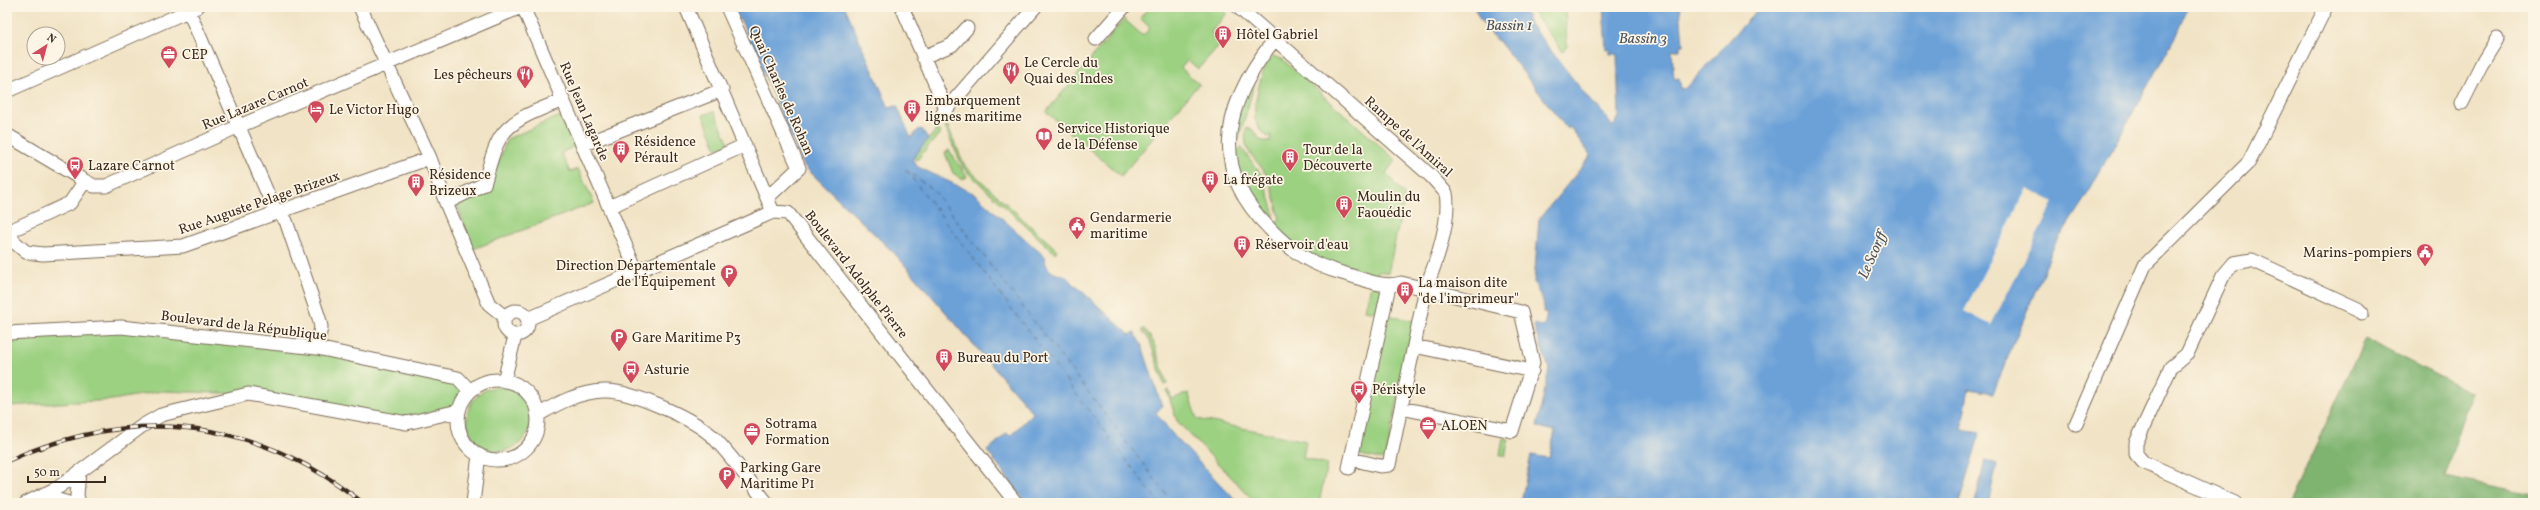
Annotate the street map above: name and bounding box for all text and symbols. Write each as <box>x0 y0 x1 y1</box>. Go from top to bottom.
water label: Bassin 1 <box>1486 16 1533 37</box>
street label: Quai Charles de Rohan <box>744 23 818 158</box>
building icon: Hôtel Gabriel <box>1213 24 1233 49</box>
north arrow <box>26 26 66 66</box>
place label: Hôtel Gabriel <box>1236 26 1318 45</box>
water label: Bassin 3 <box>1619 29 1667 50</box>
text: N <box>43 31 59 48</box>
office icon: CEP <box>159 44 179 69</box>
place label: CEP <box>182 46 208 65</box>
place label: Le Cercle du Quai des Indes <box>1024 54 1113 89</box>
street label: Rue Jean Lagarde <box>554 59 613 164</box>
restaurant icon: Le Cercle du Quai des Indes <box>1001 60 1021 85</box>
restaurant icon: Les pêcheurs <box>515 64 535 89</box>
place label: Les pêcheurs <box>433 66 512 85</box>
street label: Rue Lazare Carnot <box>200 73 312 135</box>
place label: Embarquement lignes maritime <box>925 92 1022 127</box>
street label: Rampe de l'Amiral <box>1360 92 1456 182</box>
building icon: Embarquement lignes maritime <box>902 98 922 123</box>
hotel icon: Le Victor Hugo <box>306 99 326 124</box>
place label: Le Victor Hugo <box>329 101 419 120</box>
place label: Service Historique de la Défense <box>1057 120 1170 155</box>
library icon: Service Historique de la Défense <box>1034 126 1054 151</box>
place label: Résidence Pérault <box>634 133 696 168</box>
building icon: Résidence Pérault <box>611 139 631 164</box>
place label: Tour de la Découverte <box>1303 141 1373 176</box>
building icon: Tour de la Découverte <box>1280 147 1300 172</box>
bus stop icon: Lazare Carnot <box>65 155 85 180</box>
place label: Lazare Carnot <box>88 157 175 176</box>
place label: Résidence Brizeux <box>429 166 491 201</box>
street label: Rue Auguste Pelage Brizeux <box>176 167 343 240</box>
building icon: La frégate <box>1200 169 1220 194</box>
place label: La frégate <box>1223 171 1284 190</box>
building icon: Résidence Brizeux <box>406 172 426 197</box>
place label: Moulin du Faouédic <box>1357 188 1421 223</box>
building icon: Moulin du Faouédic <box>1334 194 1354 219</box>
street label: Boulevard Adolphe Pierre <box>800 207 912 343</box>
place label: Gendarmerie maritime <box>1090 209 1172 244</box>
public building icon: Gendarmerie maritime <box>1067 215 1087 240</box>
water label: Le Scorff <box>1854 226 1894 283</box>
building icon: Réservoir d'eau <box>1232 234 1252 259</box>
place label: Réservoir d'eau <box>1255 236 1349 255</box>
public building icon: Marins-pompiers <box>2415 242 2435 267</box>
place label: Marins-pompiers <box>2303 244 2412 263</box>
place label: Direction Départementale de l'Équipement <box>556 257 716 292</box>
parking icon: Direction Départementale de l'Équipement <box>719 263 739 288</box>
place label: La maison dite "de l'imprimeur" <box>1418 274 1519 309</box>
building icon: La maison dite "de l'imprimeur" <box>1395 280 1415 305</box>
street label: Boulevard de la République <box>160 307 328 346</box>
parking icon: Gare Maritime P3 <box>609 327 629 352</box>
place label: Gare Maritime P3 <box>632 329 741 348</box>
building icon: Bureau du Port <box>934 347 954 372</box>
place label: Bureau du Port <box>957 349 1049 368</box>
bus stop icon: Asturie <box>621 359 641 384</box>
place label: Asturie <box>644 361 690 380</box>
bus stop icon: Péristyle <box>1349 379 1369 404</box>
place label: Péristyle <box>1372 381 1426 400</box>
place label: Sotrama Formation <box>765 415 830 450</box>
office icon: ALOEN <box>1418 415 1438 440</box>
place label: ALOEN <box>1441 417 1488 436</box>
office icon: Sotrama Formation <box>742 421 762 446</box>
scale bar <box>28 458 105 484</box>
place label: Parking Gare Maritime P1 <box>740 459 821 494</box>
text: 50 m <box>34 465 60 481</box>
parking icon: Parking Gare Maritime P1 <box>717 465 737 490</box>

